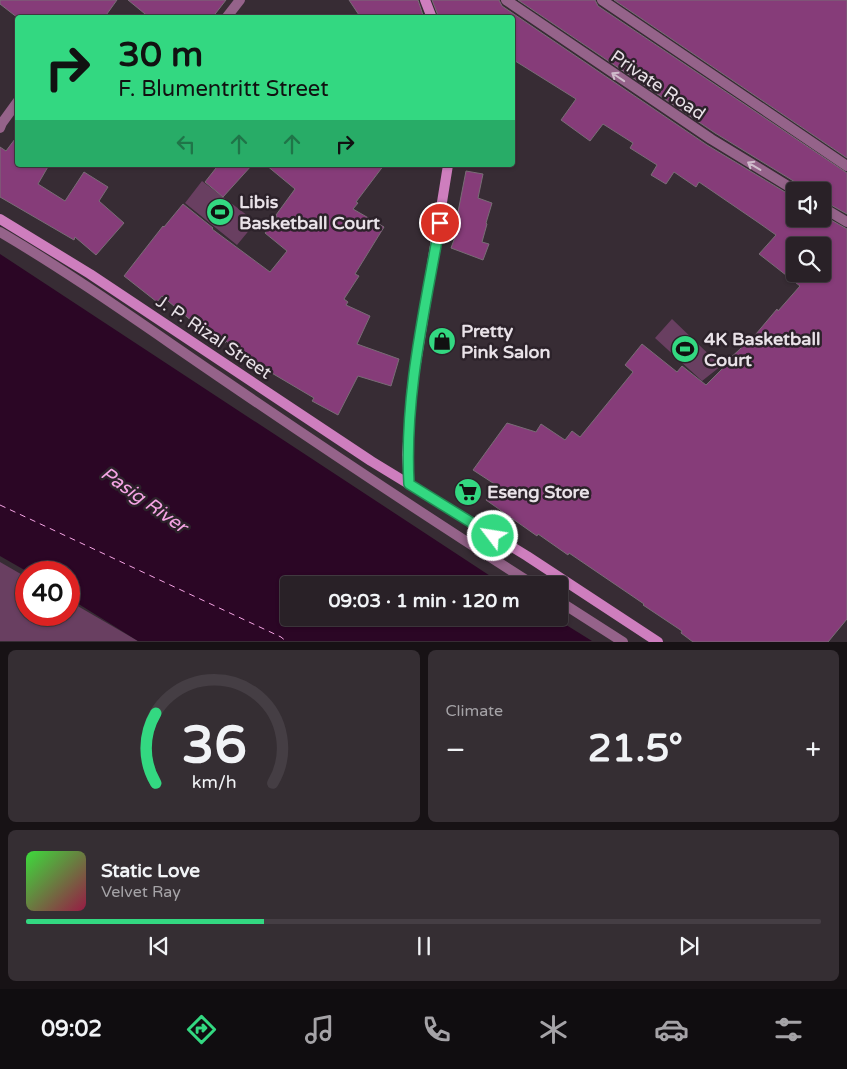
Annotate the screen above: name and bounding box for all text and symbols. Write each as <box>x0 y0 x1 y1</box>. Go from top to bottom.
text: 30 m <box>118 34 203 76</box>
icon: right <box>35 35 100 100</box>
street label: Private Road <box>606 45 710 125</box>
one-way arrow <box>612 72 626 82</box>
text: F. Blumentritt Street <box>118 76 329 102</box>
icon: left <box>172 130 200 158</box>
icon: ahead <box>225 130 253 158</box>
icon: ahead <box>278 130 306 158</box>
icon: right <box>331 130 359 158</box>
one-way arrow <box>748 160 762 170</box>
map controls <box>786 182 831 282</box>
button: sound <box>786 182 831 227</box>
place label: Libis Basketball Court <box>239 191 380 234</box>
sports icon: Libis Basketball Court <box>205 197 235 227</box>
pin <box>419 202 461 244</box>
icon: arrive <box>426 209 454 237</box>
button: search <box>786 237 831 282</box>
street label: J. P. Rizal Street <box>152 290 276 384</box>
place label: Pretty Pink Salon <box>461 320 550 363</box>
shop icon: Pretty Pink Salon <box>427 326 457 356</box>
place label: 4K Basketball Court <box>704 328 820 371</box>
sports icon: 4K Basketball Court <box>670 334 700 364</box>
water label: Pasig River <box>97 462 193 539</box>
supermarket icon: Eseng Store <box>453 477 483 507</box>
place label: Eseng Store <box>487 481 589 503</box>
position arrow <box>466 509 518 561</box>
speed limit sign: 40 <box>15 561 80 626</box>
text: 09:03 · 1 min · 120 m <box>328 590 520 612</box>
text: Climate <box>446 701 503 721</box>
text: 36 <box>181 714 246 777</box>
text: 21.5° <box>588 726 683 772</box>
text: − <box>446 733 465 767</box>
text: + <box>805 733 821 767</box>
text: km/h <box>191 772 236 793</box>
text: Static Love <box>101 860 200 882</box>
text: Velvet Ray <box>101 882 181 902</box>
icon: previous <box>145 932 173 960</box>
icon: pause <box>410 932 438 960</box>
icon: next <box>675 932 703 960</box>
icon: directions <box>184 1012 219 1047</box>
icon: music <box>302 1012 337 1047</box>
icon: phone <box>419 1012 454 1047</box>
icon: climate <box>536 1012 571 1047</box>
icon: car <box>654 1012 689 1047</box>
icon: filters <box>771 1012 806 1047</box>
text: 09:02 <box>41 1016 102 1042</box>

